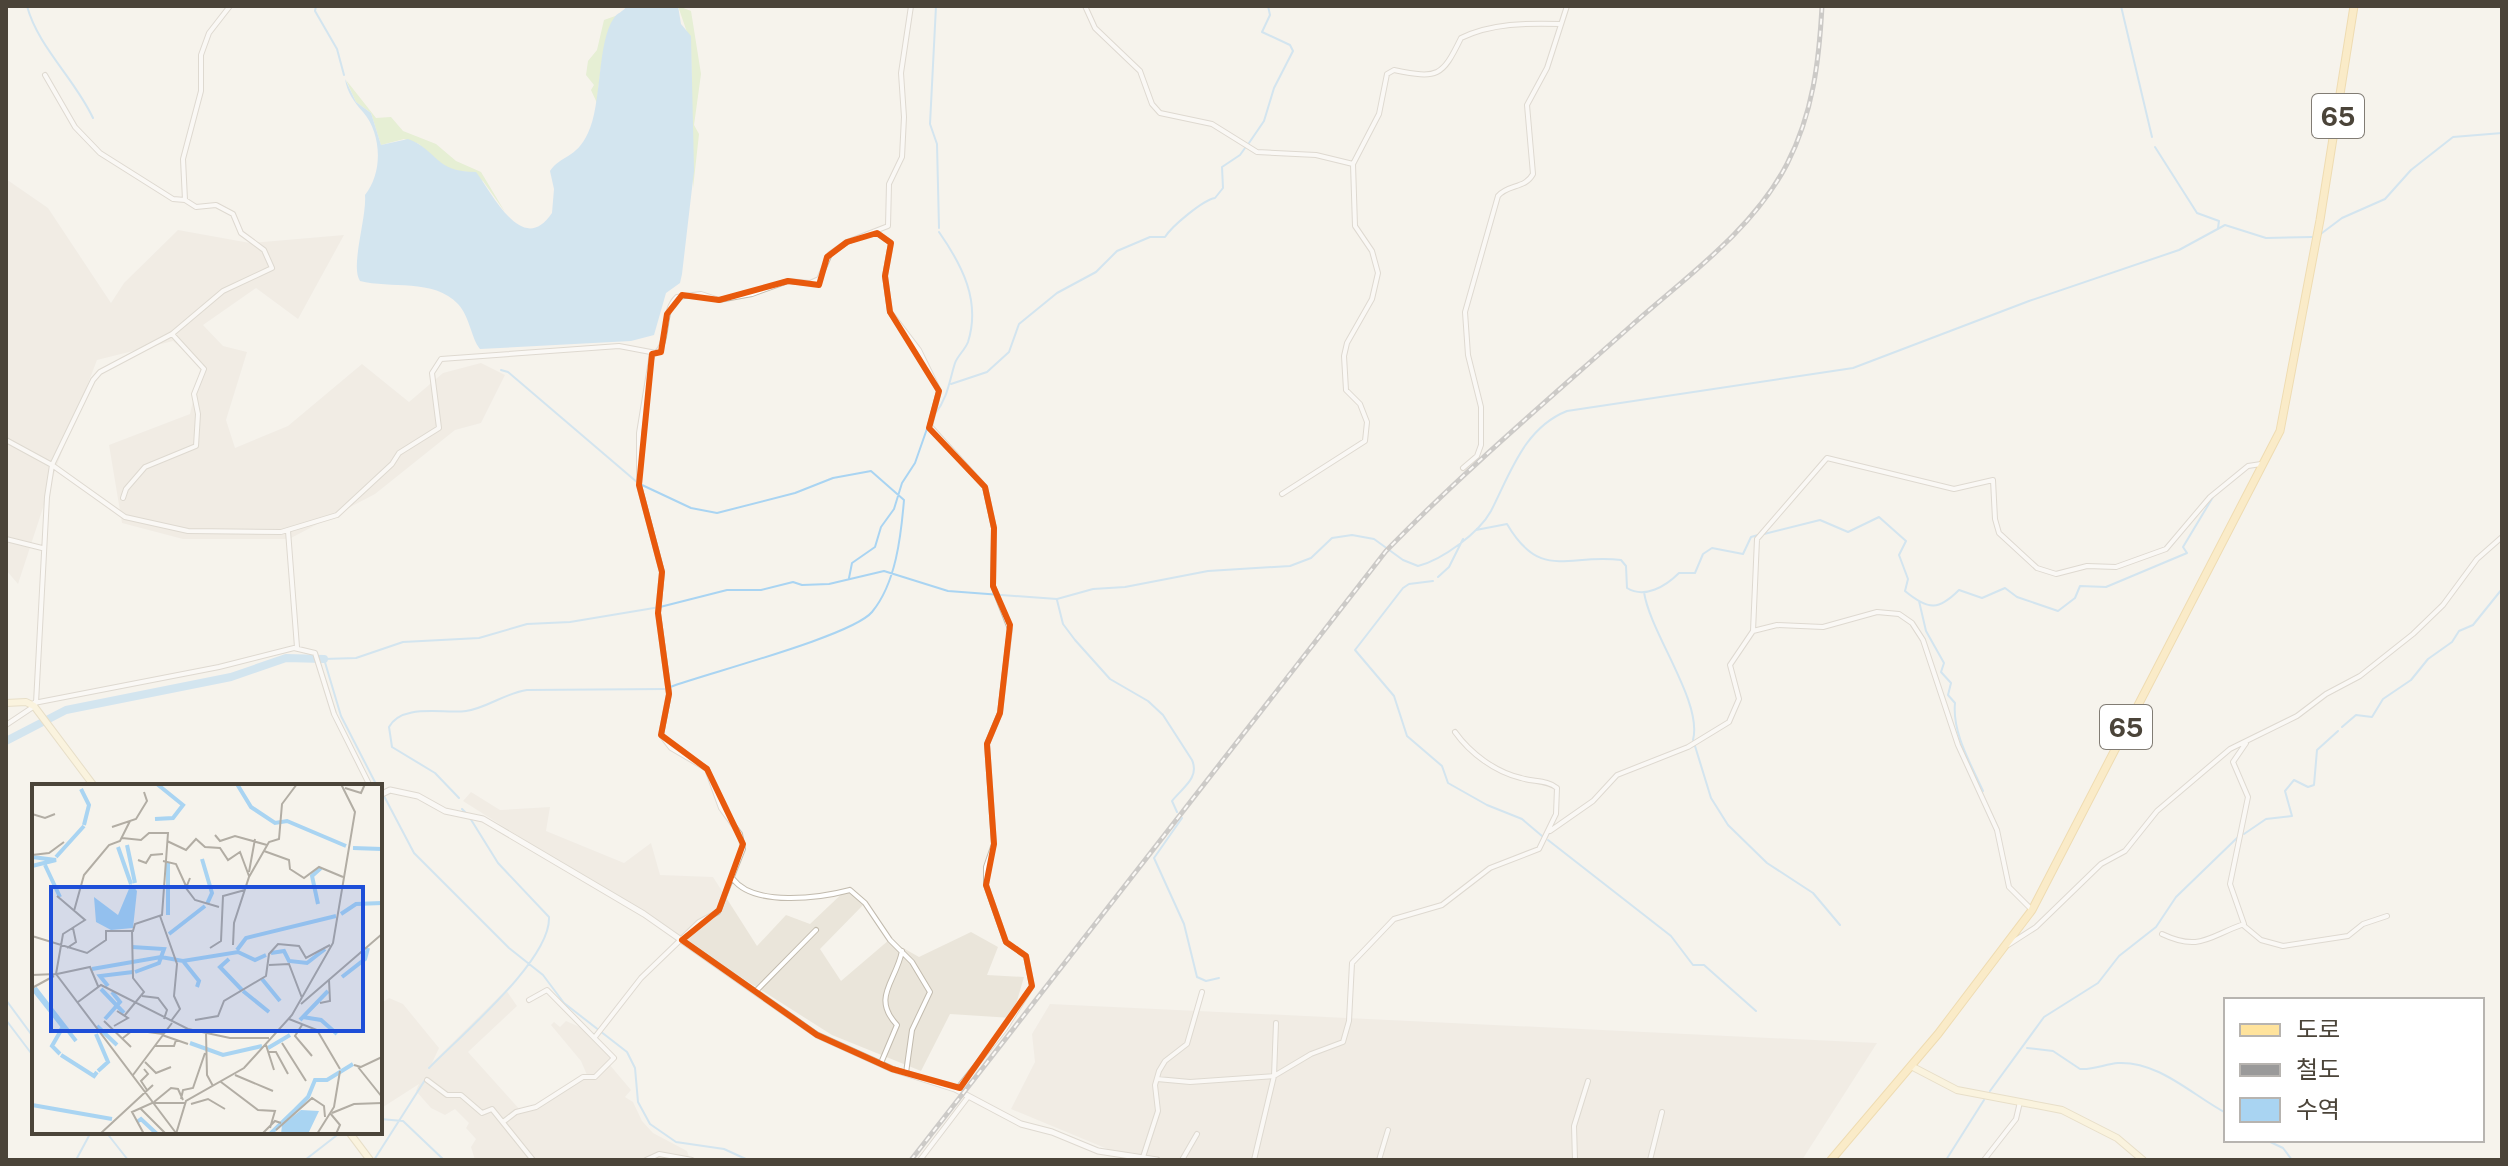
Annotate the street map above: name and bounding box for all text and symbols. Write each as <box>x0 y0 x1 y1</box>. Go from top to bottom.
road number: 65 <box>2312 94 2364 138</box>
road number: 65 <box>2100 705 2152 749</box>
inset map <box>32 784 382 1134</box>
legend <box>2224 998 2484 1142</box>
text: 도로 <box>2296 1015 2340 1043</box>
text: 철도 <box>2296 1055 2340 1083</box>
text: 수역 <box>2296 1095 2340 1123</box>

